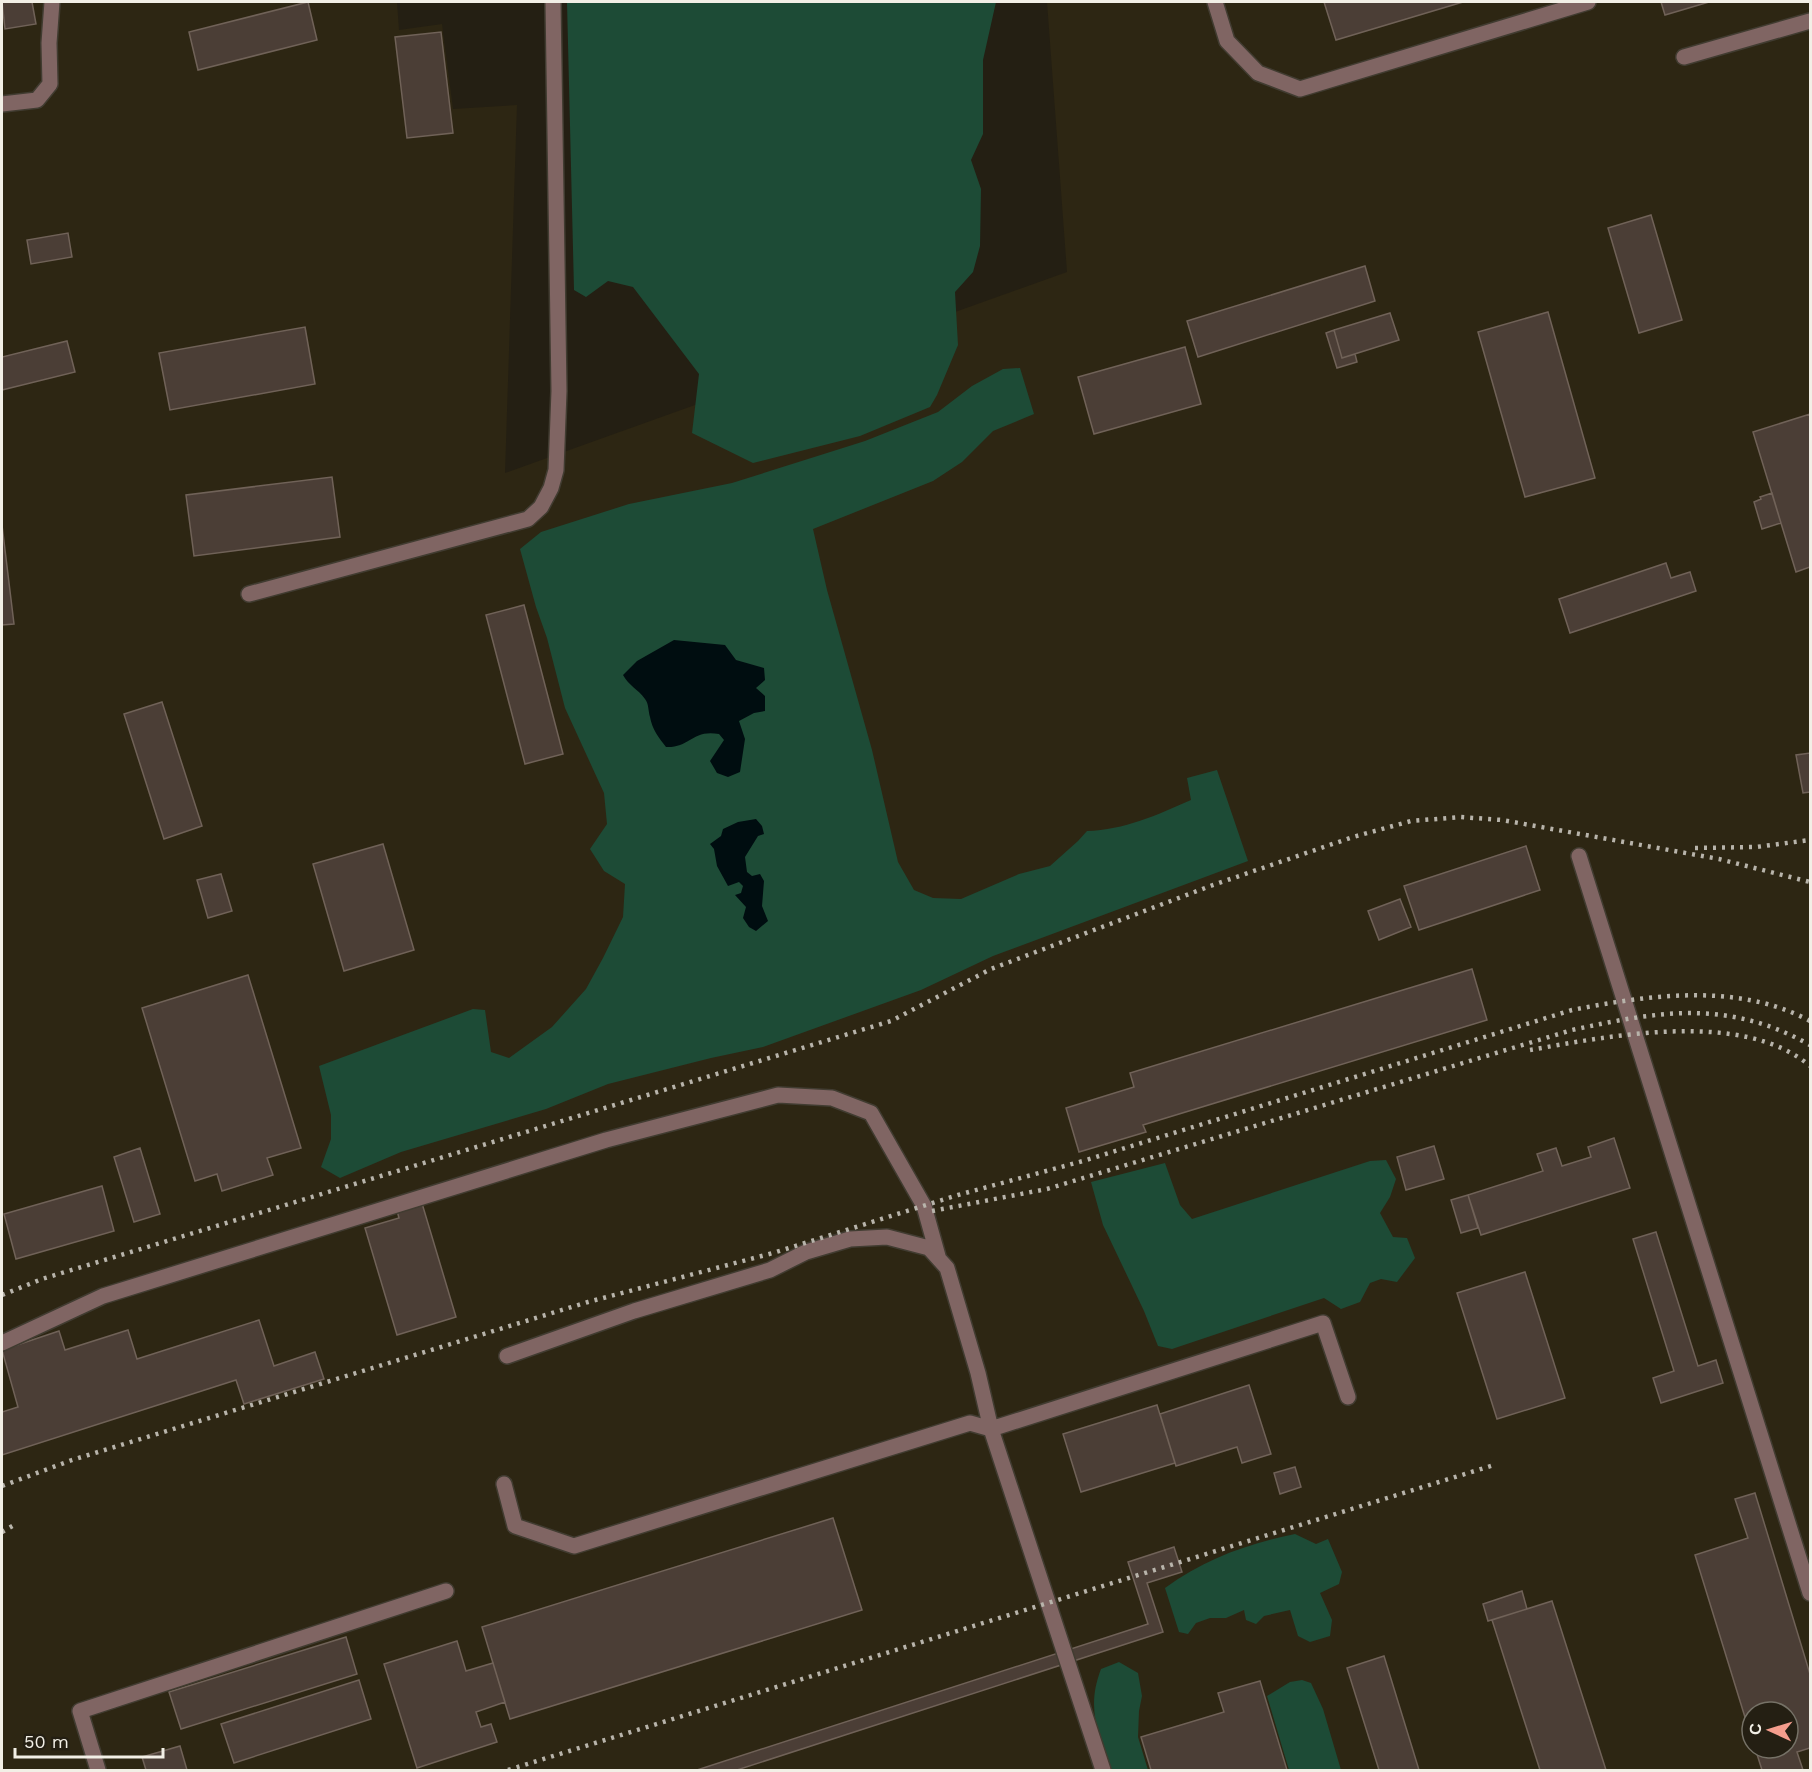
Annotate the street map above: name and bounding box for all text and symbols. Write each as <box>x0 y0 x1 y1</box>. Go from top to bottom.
north arrow <box>1740 1700 1800 1760</box>
scale bar <box>15 1721 164 1759</box>
text: С <box>1746 1722 1765 1735</box>
text: 50 m <box>24 1731 69 1752</box>

